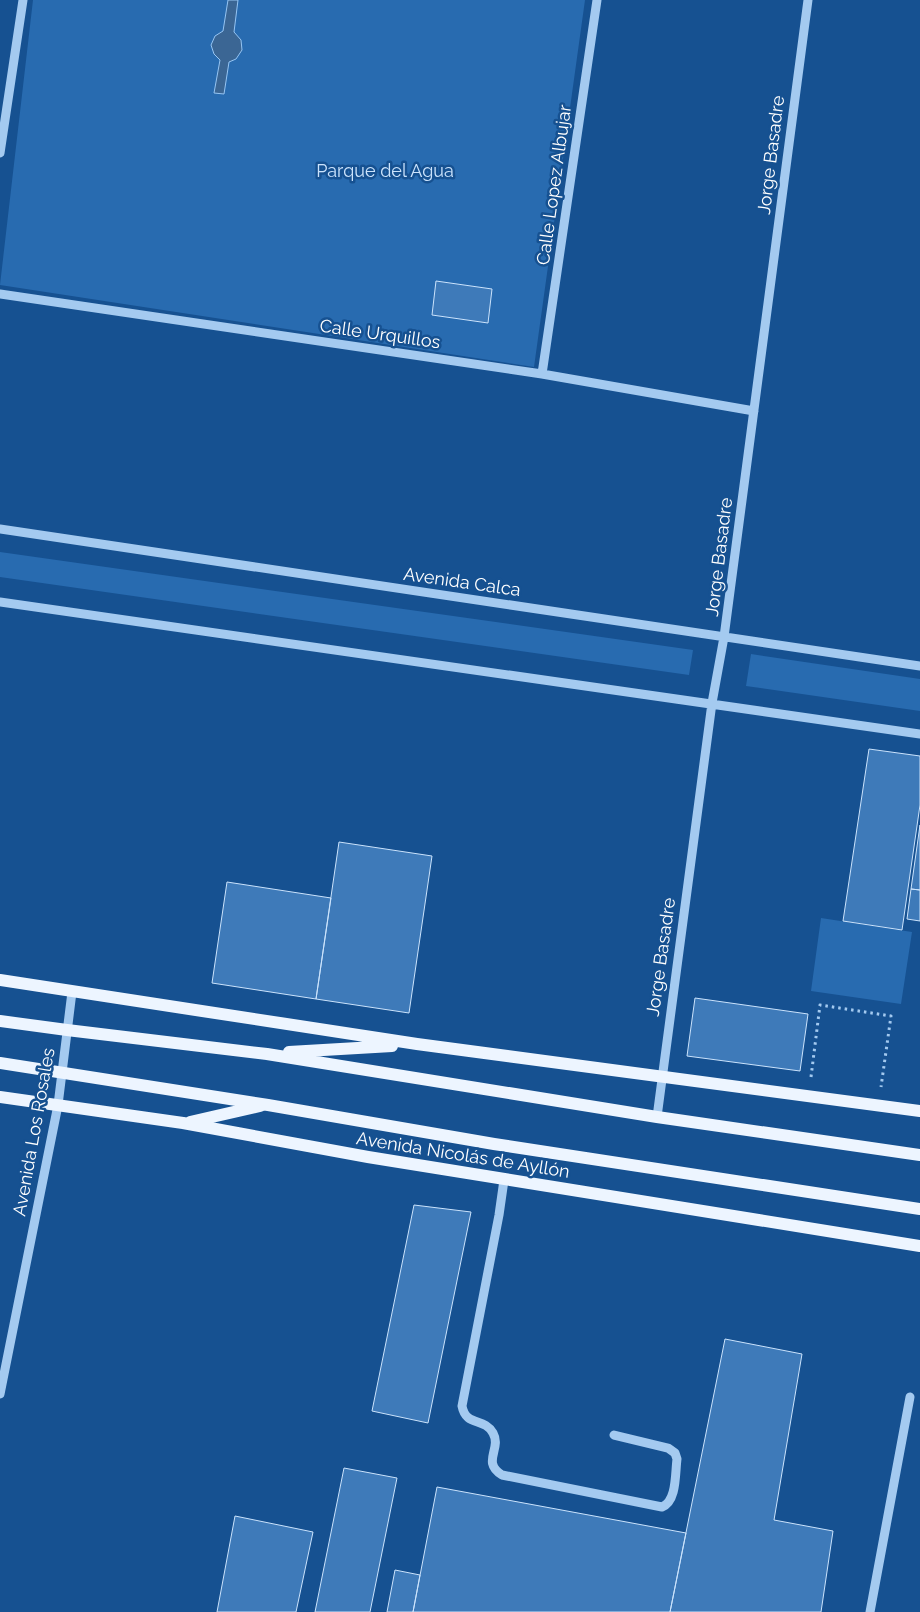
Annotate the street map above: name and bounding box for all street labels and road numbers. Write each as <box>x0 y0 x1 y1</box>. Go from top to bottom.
street label: Jorge Basadre <box>753 94 788 216</box>
street label: Calle Lopez Albujar <box>532 103 575 266</box>
street label: Calle Urquillos <box>318 315 442 352</box>
street label: Jorge Basadre <box>701 496 736 618</box>
street label: Avenida Calca <box>402 563 522 600</box>
street label: Jorge Basadre <box>642 896 679 1018</box>
street label: Avenida Los Rosales <box>8 1046 59 1218</box>
street label: Avenida Nicolás de Ayllón <box>355 1127 571 1182</box>

